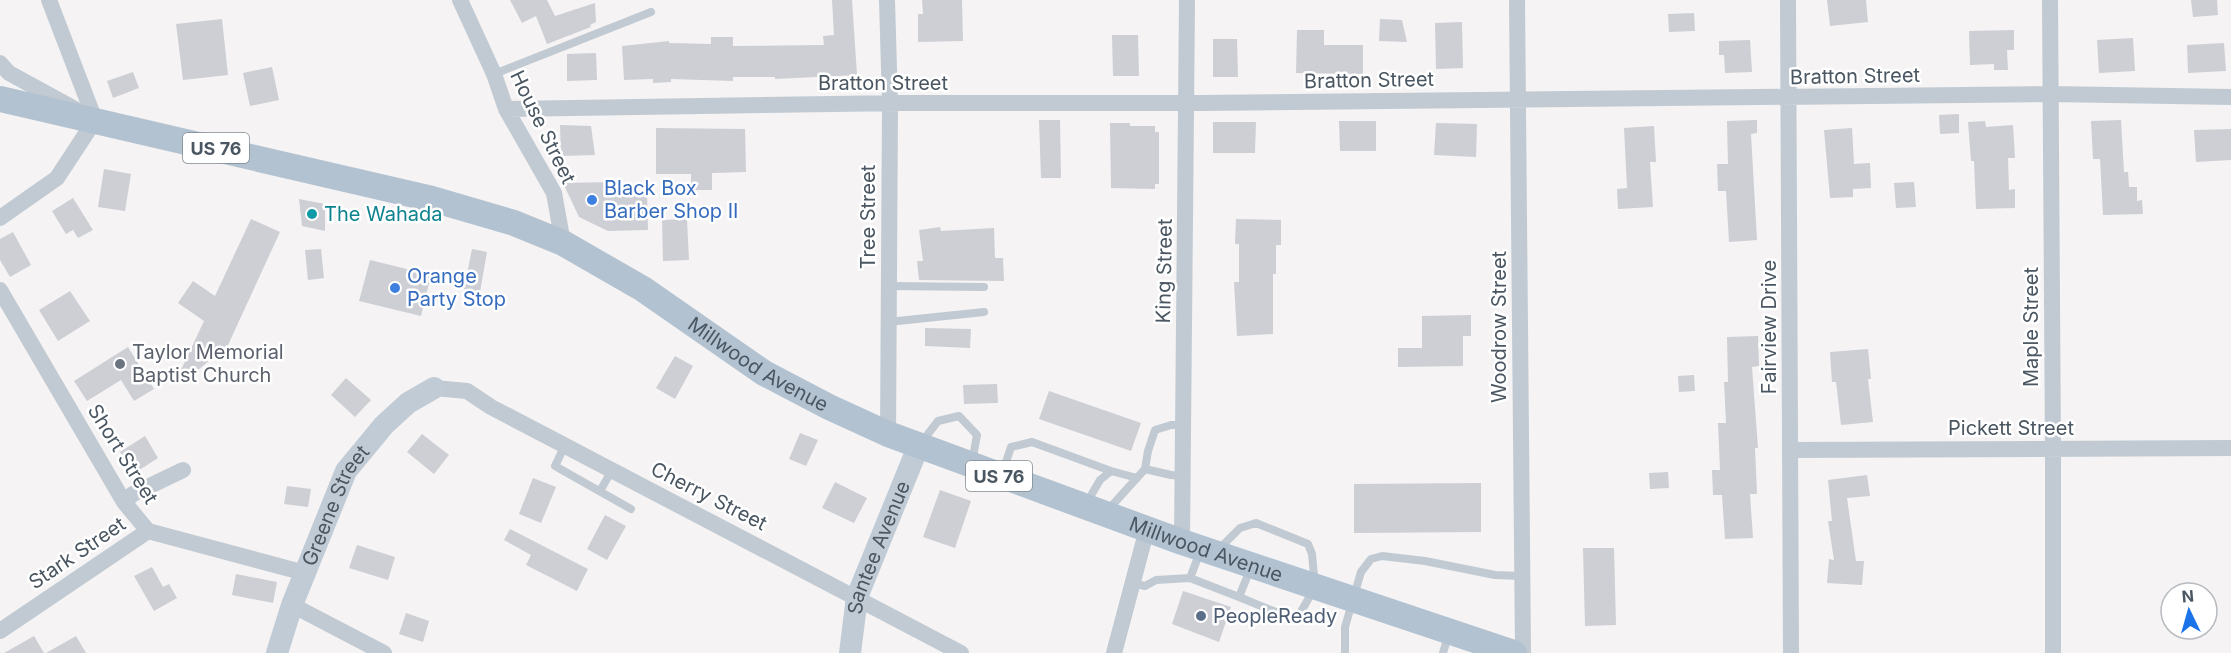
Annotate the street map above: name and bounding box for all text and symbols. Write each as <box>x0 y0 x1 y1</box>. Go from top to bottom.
street label: Bratton Street <box>1790 63 1921 89</box>
street label: House Street <box>505 66 581 188</box>
street label: Bratton Street <box>1304 67 1435 93</box>
street label: Bratton Street <box>818 71 949 95</box>
road number: US 76 <box>183 133 249 163</box>
street label: Tree Street <box>856 164 880 269</box>
place label: Black Box Barber Shop II <box>604 176 738 223</box>
marker: Black Box Barber Shop II <box>585 193 599 207</box>
place label: The Wahada <box>324 202 442 226</box>
marker: The Wahada <box>305 207 319 221</box>
street label: King Street <box>1151 218 1177 324</box>
street label: Woodrow Street <box>1487 250 1511 403</box>
street label: Fairview Drive <box>1757 260 1781 394</box>
place label: Orange Party Stop <box>407 264 506 311</box>
street label: Maple Street <box>2019 266 2043 387</box>
marker: Orange Party Stop <box>388 281 402 295</box>
street label: Millwood Avenue <box>683 312 833 417</box>
place label: Taylor Memorial Baptist Church <box>132 340 284 387</box>
marker: Taylor Memorial Baptist Church <box>113 357 127 371</box>
street label: Short Street <box>83 400 163 509</box>
street label: Pickett Street <box>1948 416 2074 440</box>
street label: Greene Street <box>297 440 375 569</box>
street label: Cherry Street <box>647 456 771 536</box>
road number: US 76 <box>966 461 1032 491</box>
street label: Santee Avenue <box>843 477 915 616</box>
street label: Stark Street <box>24 512 130 594</box>
street label: Millwood Avenue <box>1126 512 1286 587</box>
north arrow <box>2159 581 2219 641</box>
text: N <box>2181 586 2195 607</box>
place label: PeopleReady <box>1213 604 1337 628</box>
marker: PeopleReady <box>1194 609 1208 623</box>

